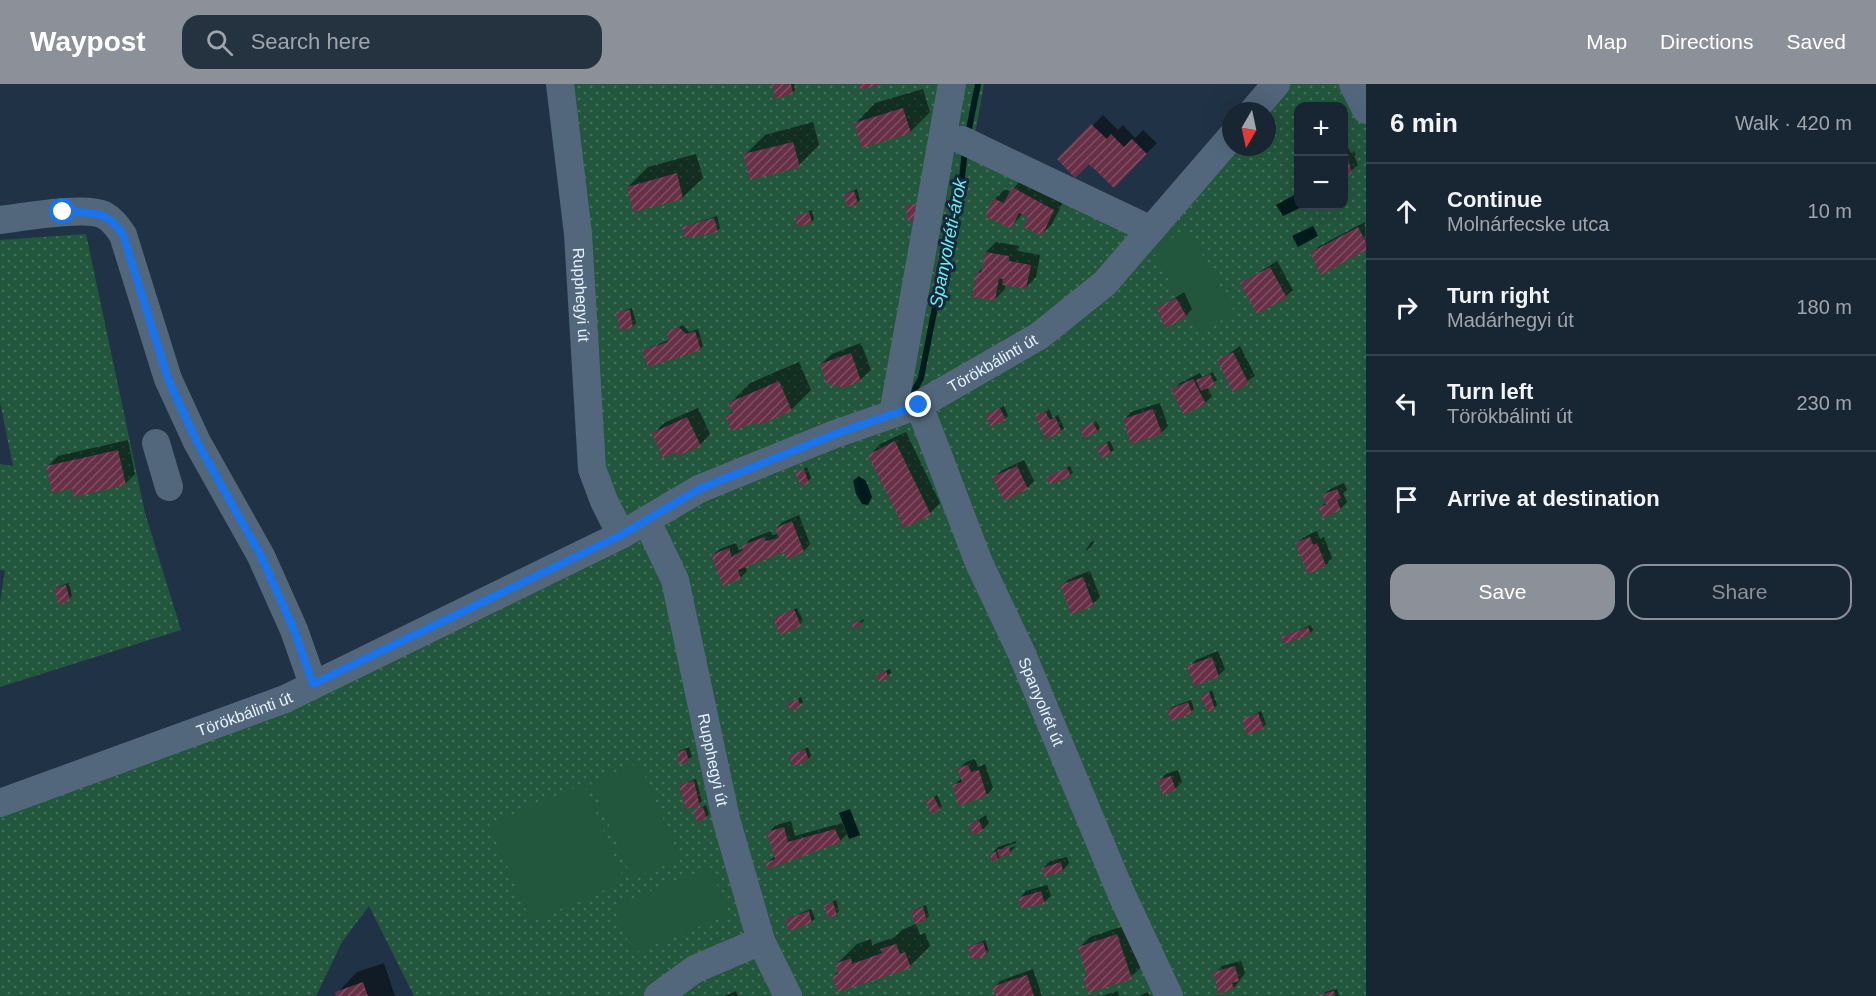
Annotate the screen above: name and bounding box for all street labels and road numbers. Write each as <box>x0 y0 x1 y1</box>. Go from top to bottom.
street label: Rupphegyi út <box>570 247 592 343</box>
street label: Törökbálinti út <box>945 331 1041 396</box>
street label: Spanyolrét út <box>1015 655 1067 749</box>
street label: Törökbálinti út <box>194 689 296 740</box>
street label: Rupphegyi út <box>695 712 731 808</box>

